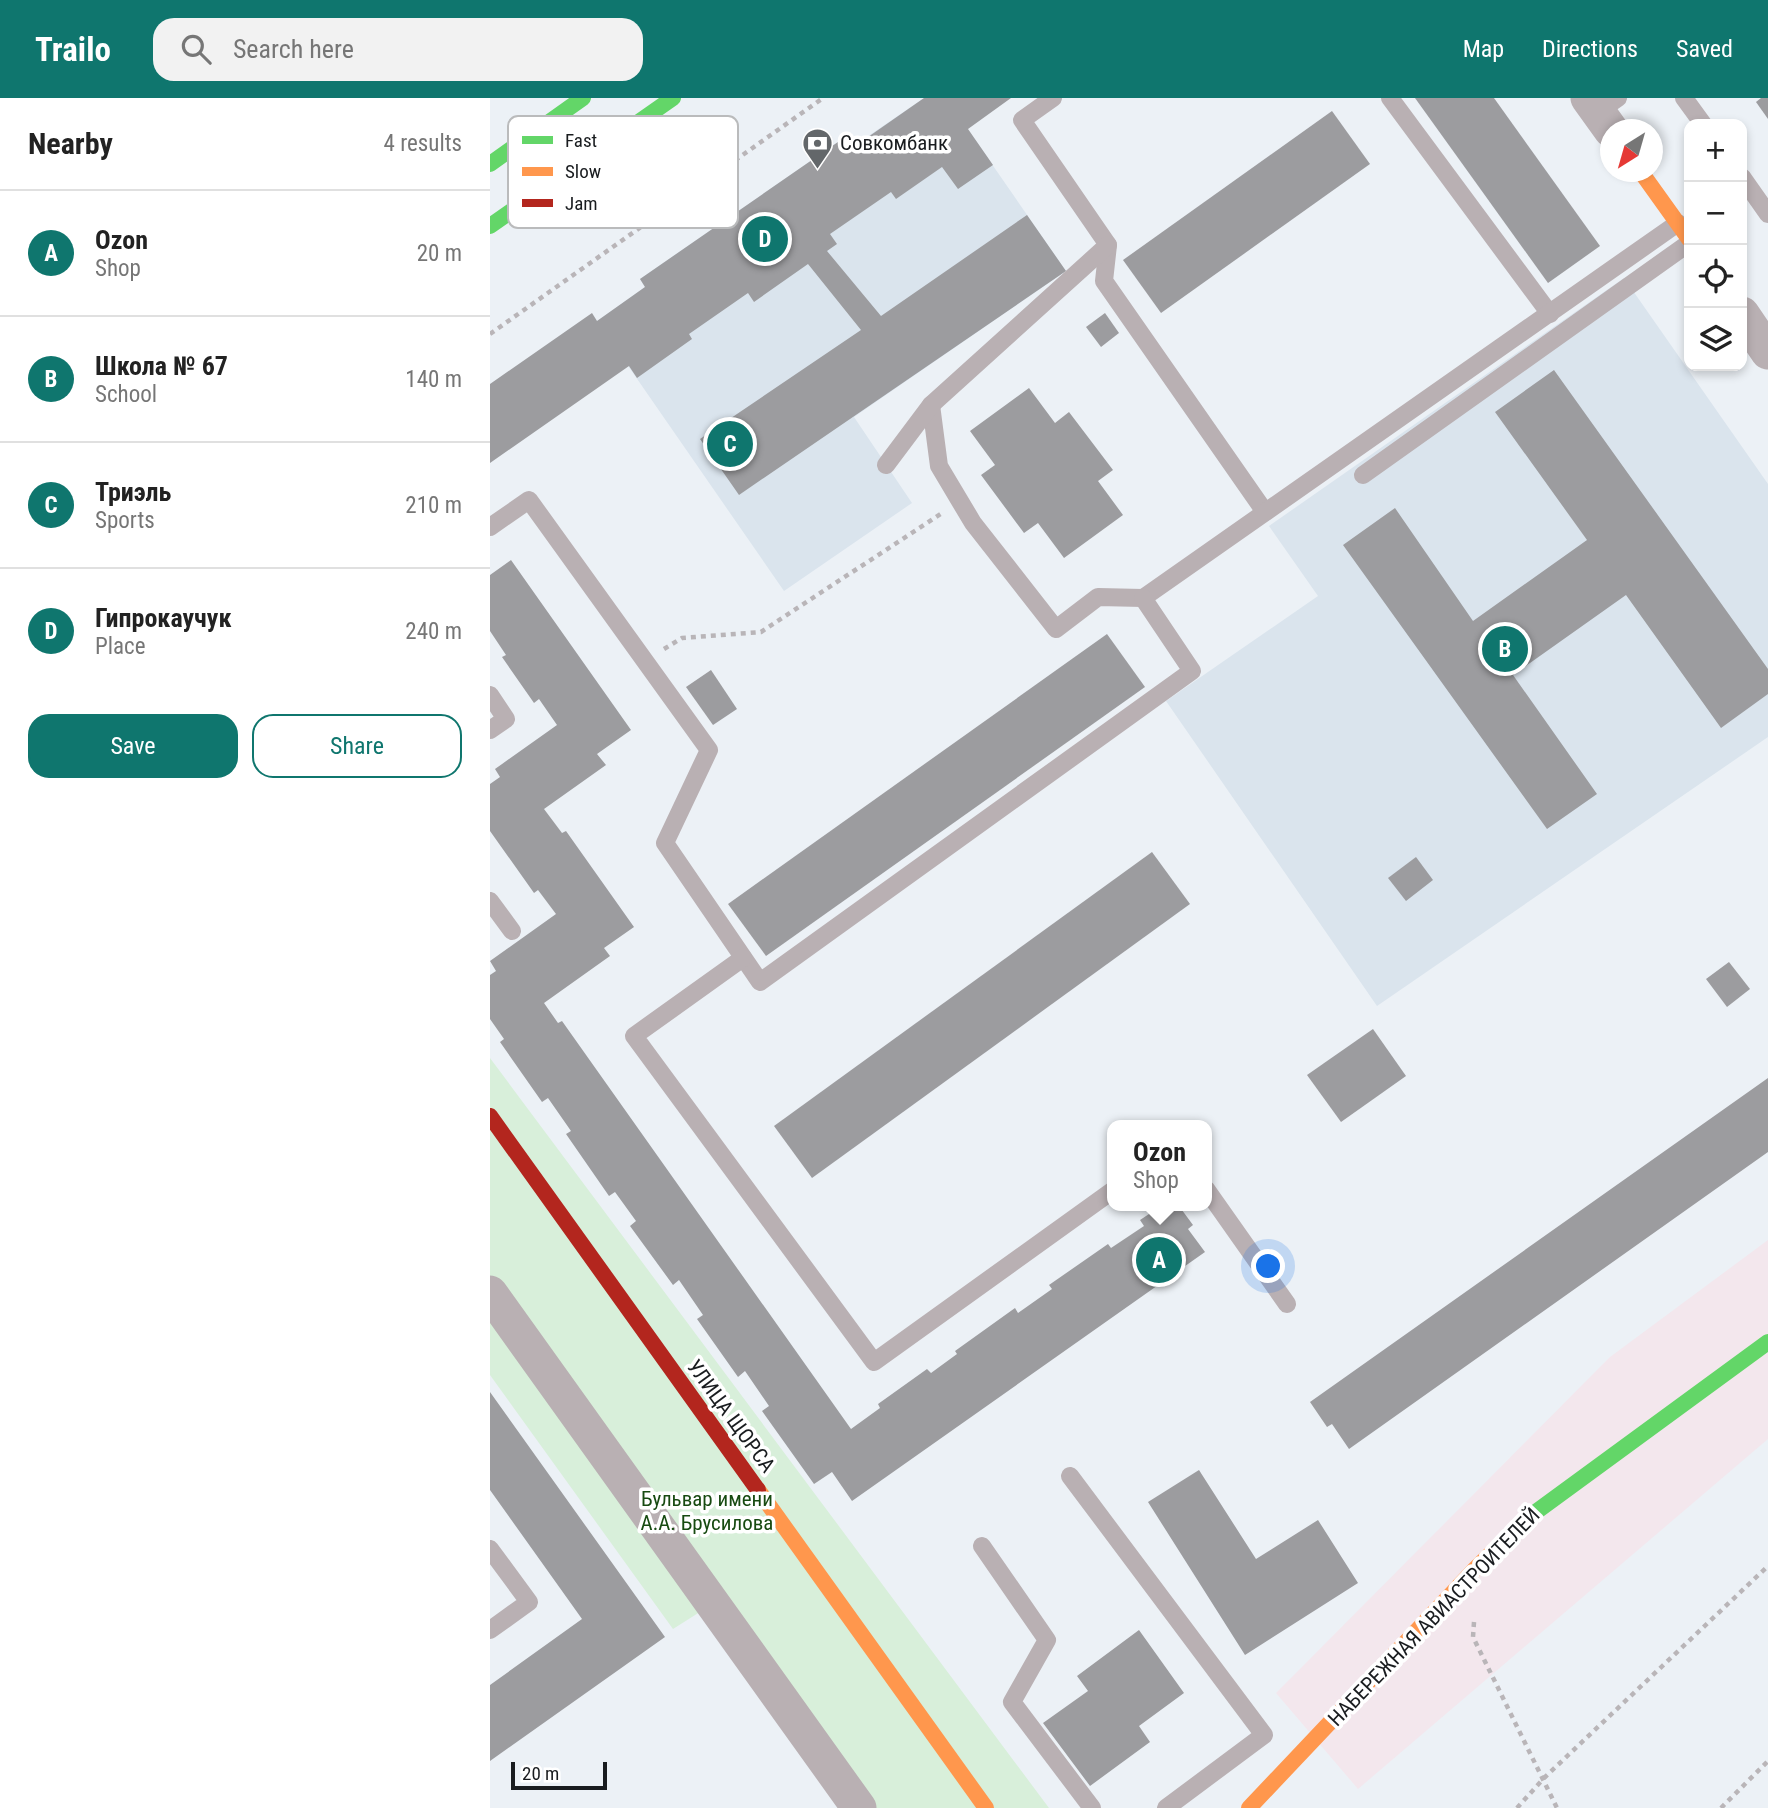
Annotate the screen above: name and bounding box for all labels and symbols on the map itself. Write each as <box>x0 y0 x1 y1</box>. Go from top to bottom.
legend <box>508 116 738 228</box>
north arrow <box>1600 119 1663 182</box>
bank icon: Совкомбанк <box>800 126 834 170</box>
text: Fast <box>565 129 597 152</box>
place label: Совкомбанк <box>840 131 948 155</box>
text: Slow <box>565 160 601 183</box>
text: Jam <box>565 192 598 215</box>
pin: D <box>742 213 788 265</box>
pin: C <box>707 418 753 470</box>
pin: B <box>1482 623 1528 675</box>
pin: A <box>1136 1234 1182 1286</box>
your location <box>1251 1249 1285 1283</box>
street label: УЛИЦА ЩОРСА <box>682 1355 780 1477</box>
park label: Бульвар имени А.А. Брусилова <box>641 1487 773 1535</box>
street label: НАБЕРЕЖНАЯ АВИАСТРОИТЕЛЕЙ <box>1323 1503 1545 1731</box>
scale bar <box>511 1759 607 1791</box>

